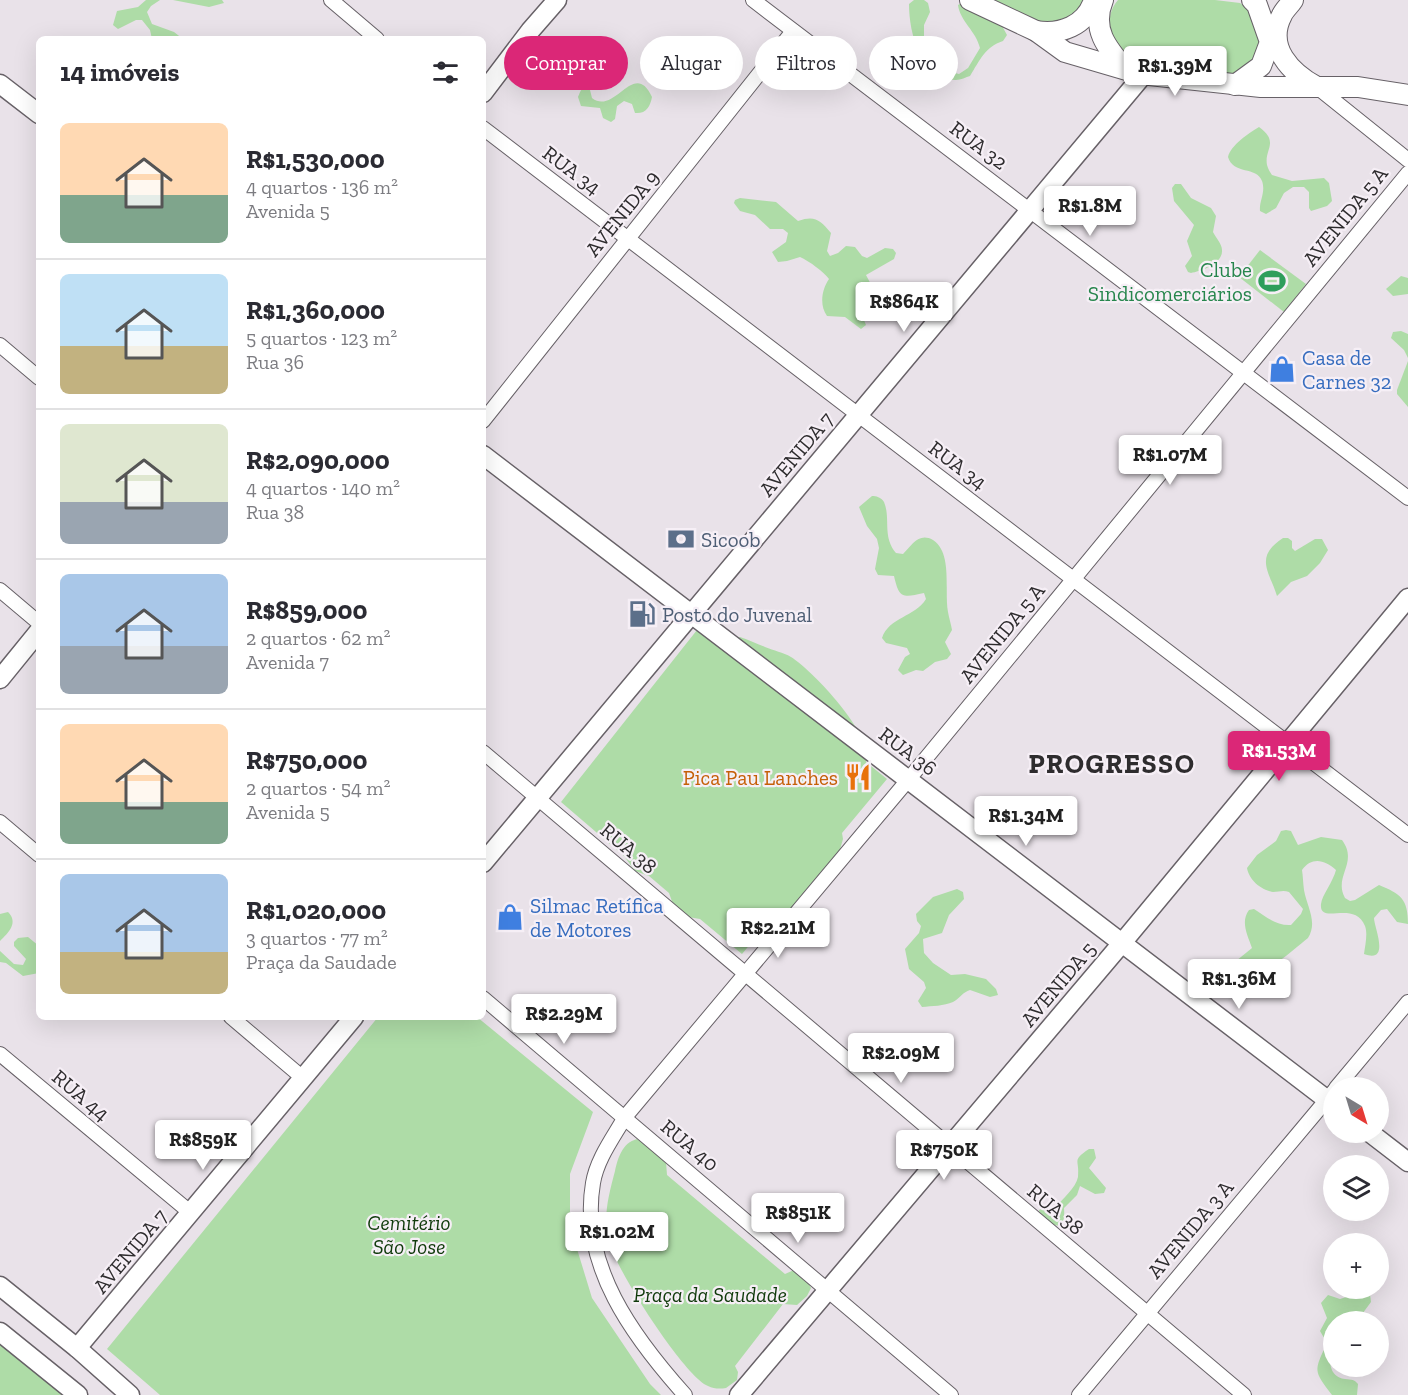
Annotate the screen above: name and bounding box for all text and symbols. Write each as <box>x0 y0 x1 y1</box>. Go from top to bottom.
chip: Comprar <box>504 36 628 90</box>
chip: Alugar <box>640 36 743 90</box>
chip: Filtros <box>755 36 857 90</box>
chip: Novo <box>869 36 958 90</box>
pin: R$1.39M <box>1120 46 1230 97</box>
text: R$1.39M <box>1138 53 1212 77</box>
text: 14 imóveis <box>60 56 180 88</box>
icon: filters <box>429 56 462 89</box>
street label: RUA 32 <box>945 115 1013 175</box>
street label: RUA 34 <box>538 140 606 200</box>
text: R$1,530,000 <box>246 143 385 175</box>
icon: home <box>108 147 180 219</box>
street label: AVENIDA 5 A <box>1297 161 1393 271</box>
street label: AVENIDA 9 <box>580 165 664 261</box>
text: 4 quartos · 136 m² <box>246 175 398 199</box>
pin: R$1.8M <box>1041 186 1139 237</box>
text: R$1.8M <box>1058 193 1122 217</box>
text: Avenida 5 <box>246 199 330 223</box>
place label: Clube Sindicomerciários <box>1088 257 1252 306</box>
sports icon: Clube Sindicomerciários <box>1257 266 1287 296</box>
pin: R$864K <box>855 282 953 333</box>
text: R$864K <box>870 289 938 313</box>
text: R$1,360,000 <box>246 294 385 326</box>
icon: home <box>108 298 180 370</box>
text: 5 quartos · 123 m² <box>246 326 397 350</box>
place label: Casa de Carnes 32 <box>1302 345 1391 394</box>
text: Rua 36 <box>246 350 304 374</box>
shop icon: Casa de Carnes 32 <box>1267 354 1297 384</box>
street label: AVENIDA 7 <box>754 407 838 501</box>
street label: RUA 34 <box>924 435 992 495</box>
pin: R$1.07M <box>1115 435 1225 486</box>
text: R$1.07M <box>1133 442 1207 466</box>
text: R$2,090,000 <box>246 444 390 476</box>
icon: home <box>108 448 180 520</box>
text: 4 quartos · 140 m² <box>246 476 400 500</box>
text: Rua 38 <box>246 500 304 524</box>
bank icon: Sicoob <box>666 524 696 554</box>
place label: Sicoob <box>701 527 761 552</box>
street label: AVENIDA 5 A <box>954 578 1050 688</box>
text: R$859,000 <box>246 594 368 626</box>
icon: home <box>108 598 180 670</box>
fuel station icon: Posto do Juvenal <box>627 599 657 629</box>
place label: Posto do Juvenal <box>662 602 813 627</box>
text: 2 quartos · 62 m² <box>246 626 390 650</box>
text: Avenida 7 <box>246 650 329 674</box>
street label: RUA 36 <box>874 721 942 781</box>
pin: R$1.53M <box>1224 731 1334 782</box>
text: R$1.53M <box>1242 738 1316 762</box>
text: R$750,000 <box>246 744 367 776</box>
icon: home <box>108 748 180 820</box>
district label: PROGRESSO <box>1029 748 1195 780</box>
restaurant icon: Pica Pau Lanches <box>843 762 873 792</box>
place label: Pica Pau Lanches <box>683 765 838 790</box>
text: 2 quartos · 54 m² <box>246 776 390 800</box>
pin: R$1.34M <box>971 796 1081 847</box>
text: Avenida 5 <box>246 800 330 824</box>
text: R$1.34M <box>988 803 1064 827</box>
street label: RUA 38 <box>596 817 662 879</box>
place label: Silmac Retífica de Motores <box>530 893 663 942</box>
text: R$1,020,000 <box>246 894 386 926</box>
icon: home <box>108 898 180 970</box>
shop icon: Silmac Retífica de Motores <box>495 902 525 932</box>
pin: R$2.21M <box>723 908 833 959</box>
text: R$2.21M <box>741 915 815 939</box>
text: 3 quartos · 77 m² <box>246 926 388 950</box>
street label: AVENIDA 5 <box>1015 937 1101 1031</box>
text: Praça da Saudade <box>246 950 397 974</box>
pin: R$1.36M <box>1184 959 1294 1010</box>
text: R$1.36M <box>1202 966 1276 990</box>
pin: R$2.29M <box>509 994 619 1045</box>
text: R$2.29M <box>525 1001 603 1025</box>
pin: R$2.09M <box>846 1033 956 1084</box>
text: R$2.09M <box>862 1040 940 1064</box>
street label: RUA 44 <box>47 1064 115 1126</box>
north arrow <box>1323 1077 1389 1143</box>
map controls <box>1323 1077 1389 1377</box>
street label: RUA 40 <box>656 1114 724 1176</box>
pin: R$859K <box>154 1120 252 1171</box>
text: R$859K <box>169 1127 237 1151</box>
pin: R$750K <box>895 1130 993 1181</box>
text: R$750K <box>910 1137 978 1161</box>
button: layers <box>1323 1155 1389 1221</box>
street label: AVENIDA 3 A <box>1142 1175 1238 1283</box>
street label: RUA 38 <box>1023 1178 1089 1240</box>
pin: R$851K <box>749 1193 847 1244</box>
text: R$851K <box>765 1200 831 1224</box>
street label: AVENIDA 7 <box>88 1204 172 1298</box>
park label: Cemitério São Jose <box>367 1210 451 1259</box>
pin: R$1.02M <box>562 1212 672 1263</box>
text: R$1.02M <box>579 1219 655 1243</box>
button: + <box>1323 1233 1389 1299</box>
park label: Praça da Saudade <box>633 1282 787 1307</box>
button: − <box>1323 1311 1389 1377</box>

